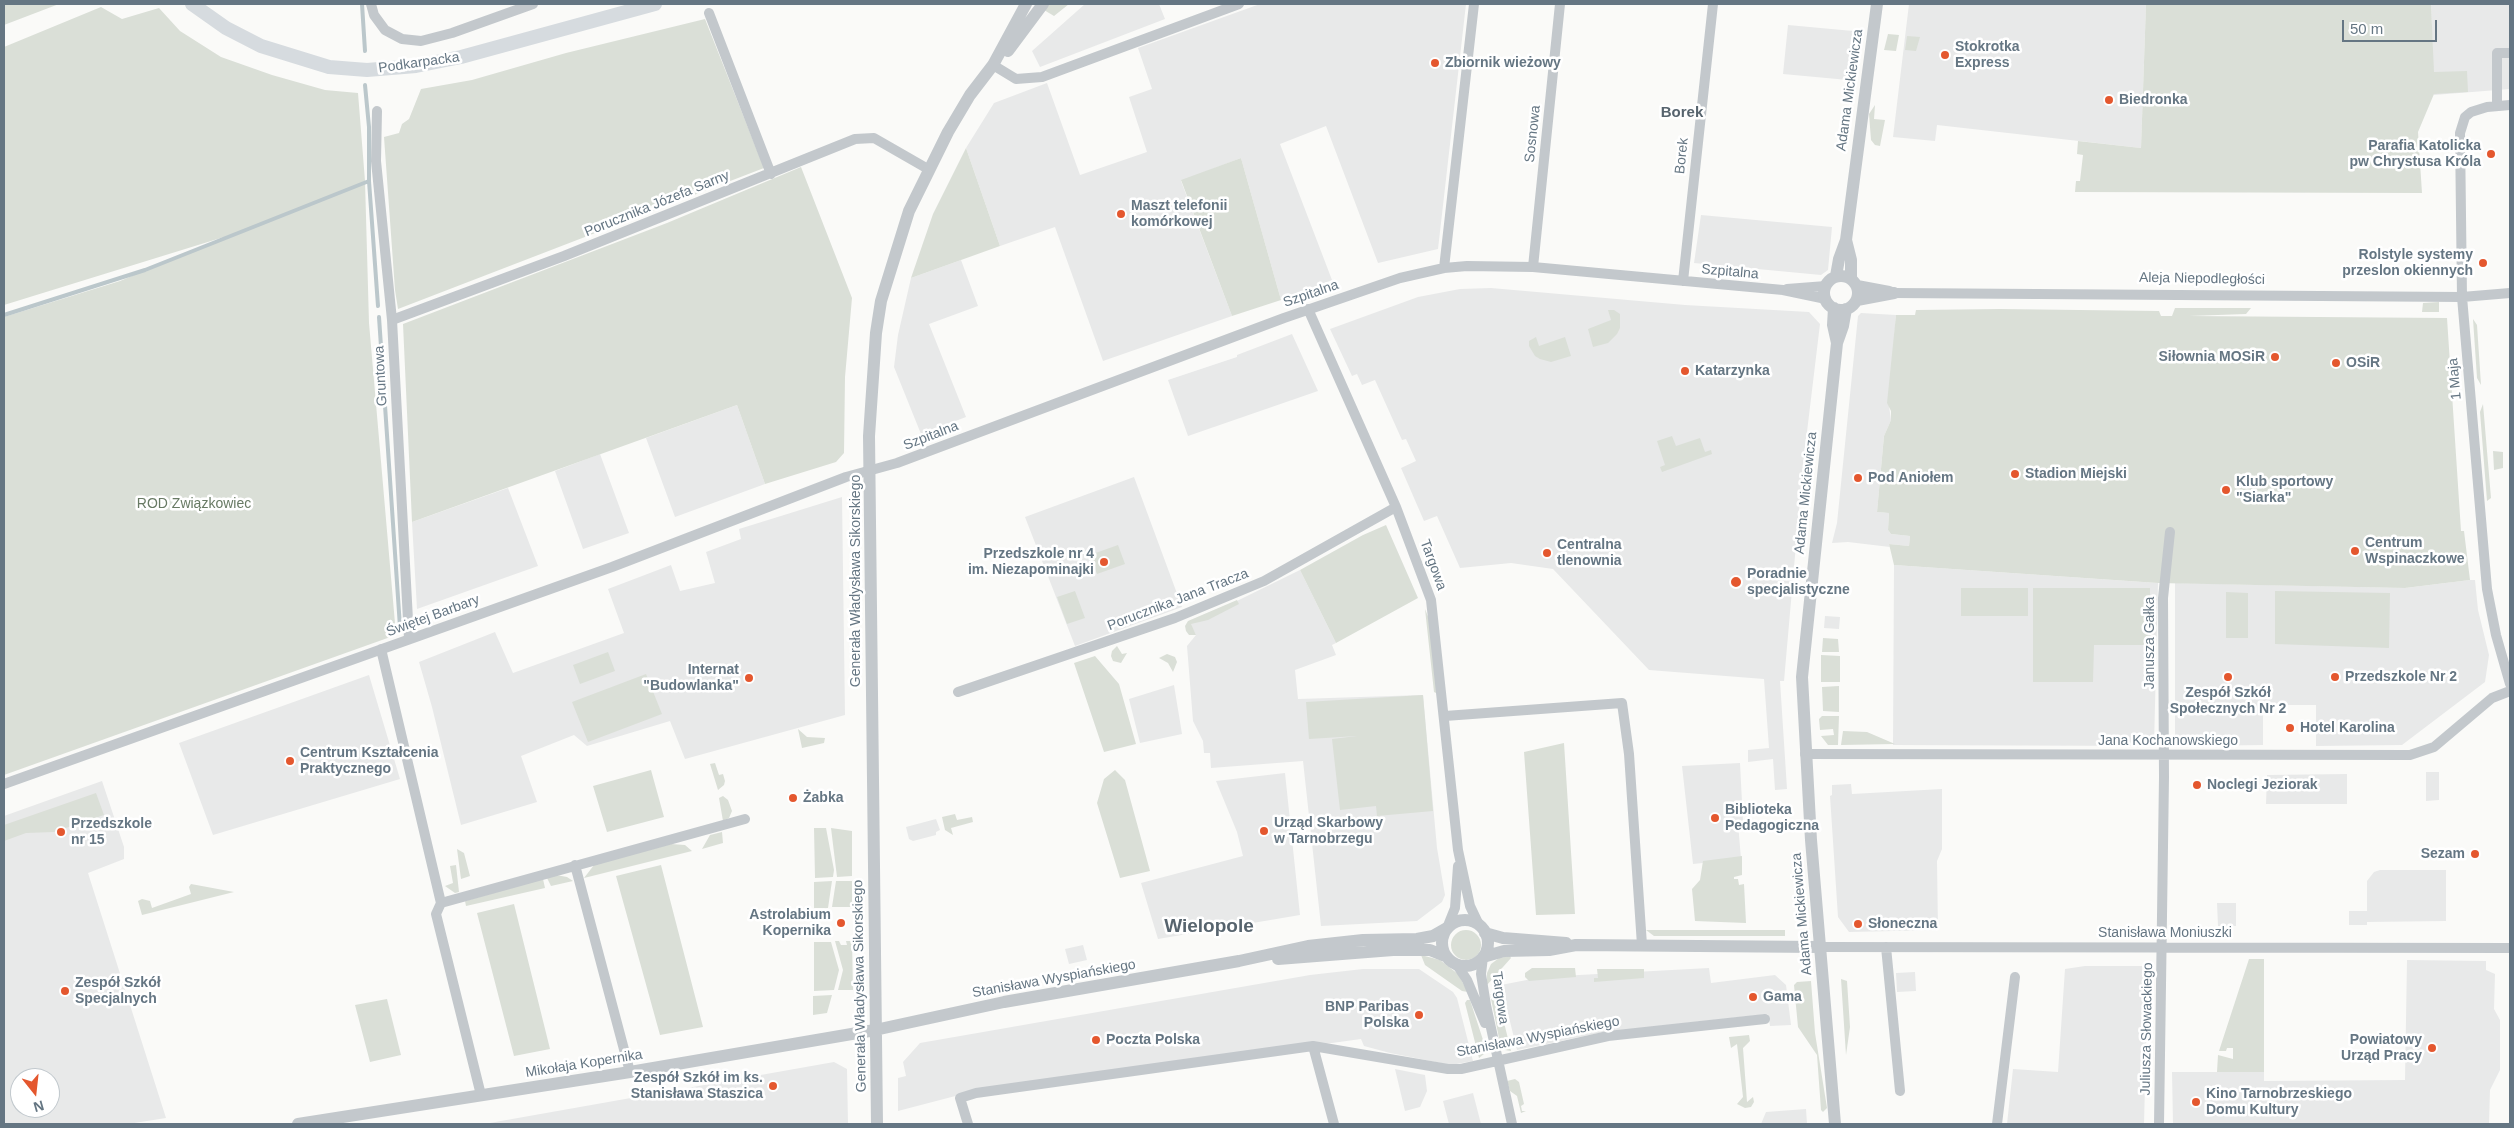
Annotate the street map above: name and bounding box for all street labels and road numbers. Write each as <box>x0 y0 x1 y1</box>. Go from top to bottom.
street label: Adama Mickiewicza <box>1833 28 1867 152</box>
street label: Podkarpacka <box>377 49 461 77</box>
street label: Sosnowa <box>1522 104 1544 164</box>
street label: Borek <box>1672 137 1692 175</box>
street label: Porucznika Józefa Sarny <box>582 167 732 241</box>
street label: Szpitalna <box>1701 261 1759 283</box>
street label: Aleja Niepodległości <box>2139 270 2265 288</box>
street label: Szpitalna <box>1281 277 1341 311</box>
street label: Gruntowa <box>371 345 391 407</box>
street label: 1 Maja <box>2445 357 2465 401</box>
street label: Szpitalna <box>901 418 961 454</box>
street label: Adama Mickiewicza <box>1791 431 1821 555</box>
street label: Generała Władysława Sikorskiego <box>848 475 864 687</box>
street label: Targowa <box>1416 537 1450 593</box>
street label: Porucznika Jana Tracza <box>1105 565 1251 635</box>
street label: Świętej Barbary <box>384 591 482 641</box>
street label: Janusza Gałka <box>2142 597 2158 689</box>
street label: Jana Kochanowskiego <box>2098 733 2238 749</box>
street label: Adama Mickiewicza <box>1788 852 1816 976</box>
street label: Generała Władysława Sikorskiego <box>850 880 870 1092</box>
street label: Stanisława Moniuszki <box>2098 925 2232 941</box>
street label: Stanisława Wyspiańskiego <box>971 956 1137 1002</box>
street label: Juliusza Słowackiego <box>2137 962 2157 1096</box>
street label: Targowa <box>1488 971 1512 1025</box>
street label: Stanisława Wyspiańskiego <box>1455 1013 1621 1061</box>
street label: Mikołaja Kopernika <box>524 1046 644 1082</box>

